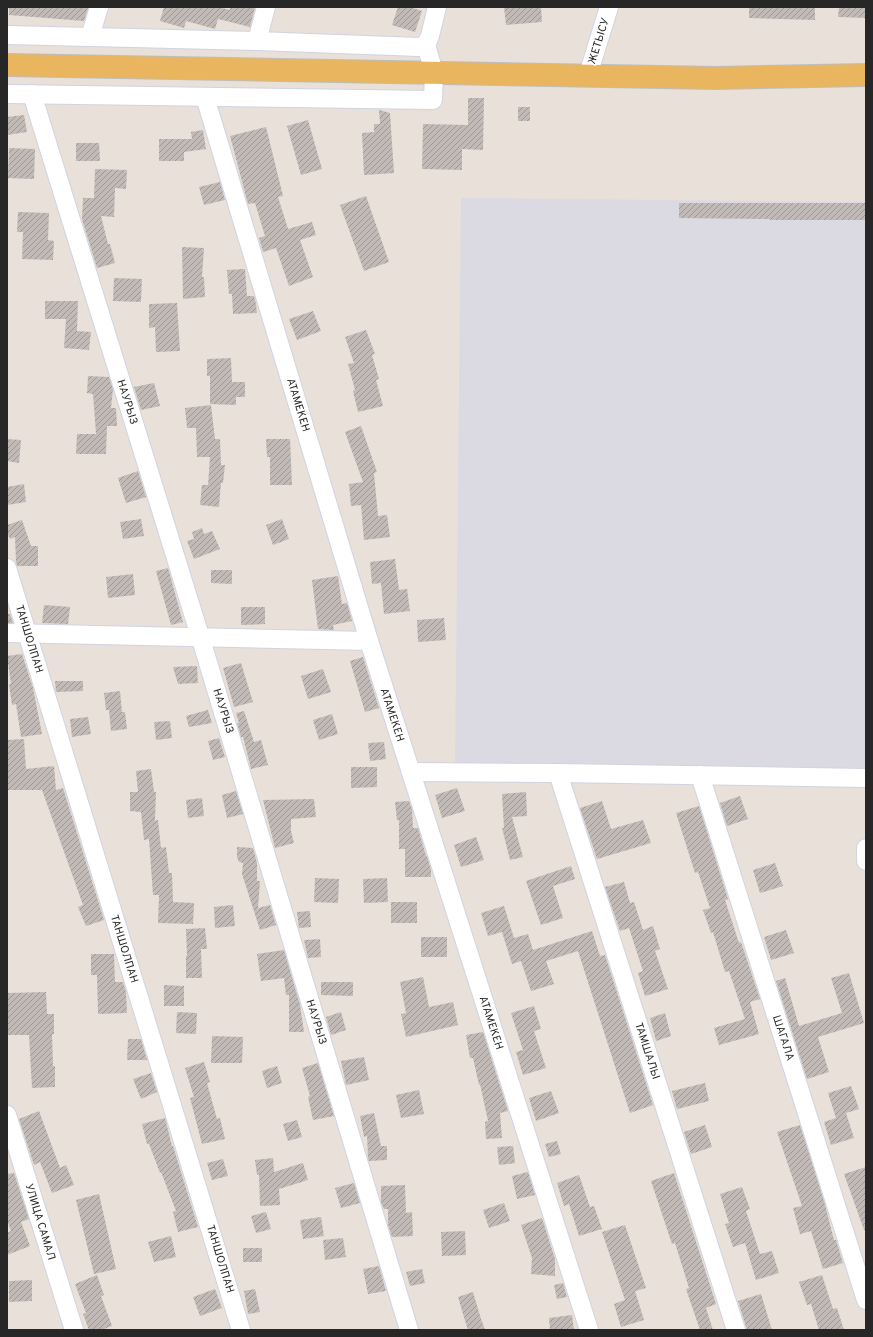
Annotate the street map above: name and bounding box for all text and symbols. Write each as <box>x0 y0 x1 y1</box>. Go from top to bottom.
street label: ЖЕТЫСУ <box>585 16 613 66</box>
street label: АТАМЕКЕН <box>283 376 313 434</box>
street label: НАУРЫЗ <box>114 378 140 426</box>
street label: ТАНШОЛПАН <box>12 603 46 675</box>
street label: АТАМЕКЕН <box>377 686 407 744</box>
street label: НАУРЫЗ <box>210 687 236 735</box>
street label: ТАНШОЛПАН <box>107 913 141 985</box>
street label: АТАМЕКЕН <box>476 994 506 1052</box>
street label: НАУРЫЗ <box>303 998 329 1046</box>
street label: ШАГАЛА <box>769 1013 797 1063</box>
street label: ТАМШАЛЫ <box>631 1021 663 1081</box>
street label: УЛИЦА САМАЛ <box>22 1182 58 1262</box>
street label: ТАНШОЛПАН <box>203 1223 237 1295</box>

